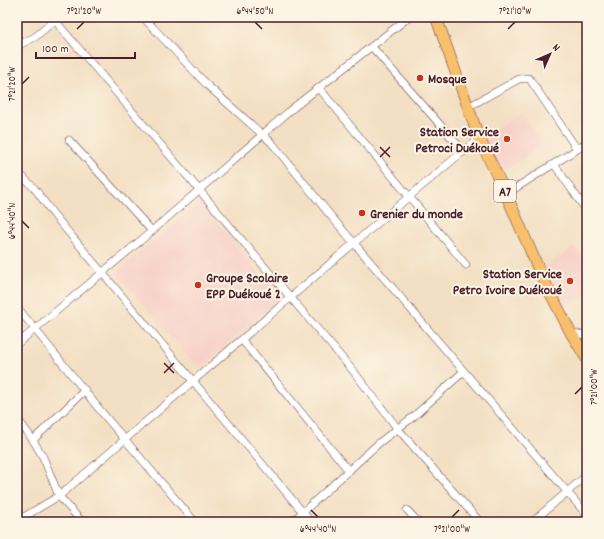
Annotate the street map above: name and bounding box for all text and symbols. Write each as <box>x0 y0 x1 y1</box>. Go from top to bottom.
text: 7°21'20"W <box>67 5 102 19</box>
text: 6°44'50"N <box>237 5 274 19</box>
text: 7°21'10"W <box>499 5 532 19</box>
scale bar <box>36 34 135 60</box>
north arrow <box>530 34 570 74</box>
text: 100 m <box>42 41 69 58</box>
text: N <box>548 41 564 56</box>
text: 7°21'20"W <box>6 66 20 101</box>
place label: Mosque <box>428 70 467 90</box>
marker: Mosque <box>415 73 425 83</box>
place label: Station Service Petroci Duékoué <box>415 123 499 159</box>
marker: Station Service Petroci Duékoué <box>502 134 512 144</box>
road number: A7 <box>494 180 516 202</box>
text: 6°44'40"N <box>6 203 20 239</box>
place label: Grenier du monde <box>370 205 463 225</box>
marker: Grenier du monde <box>357 208 367 218</box>
place label: Station Service Petro Ivoire Duékoué <box>453 265 562 301</box>
place label: Groupe Scolaire EPP Duékoué 2 <box>206 269 288 305</box>
marker: Station Service Petro Ivoire Duékoué <box>565 276 575 286</box>
marker: Groupe Scolaire EPP Duékoué 2 <box>193 280 203 290</box>
text: 7°21'00"W <box>588 369 602 405</box>
text: 6°44'40"N <box>300 523 336 537</box>
text: 7°21'00"W <box>434 523 470 537</box>

